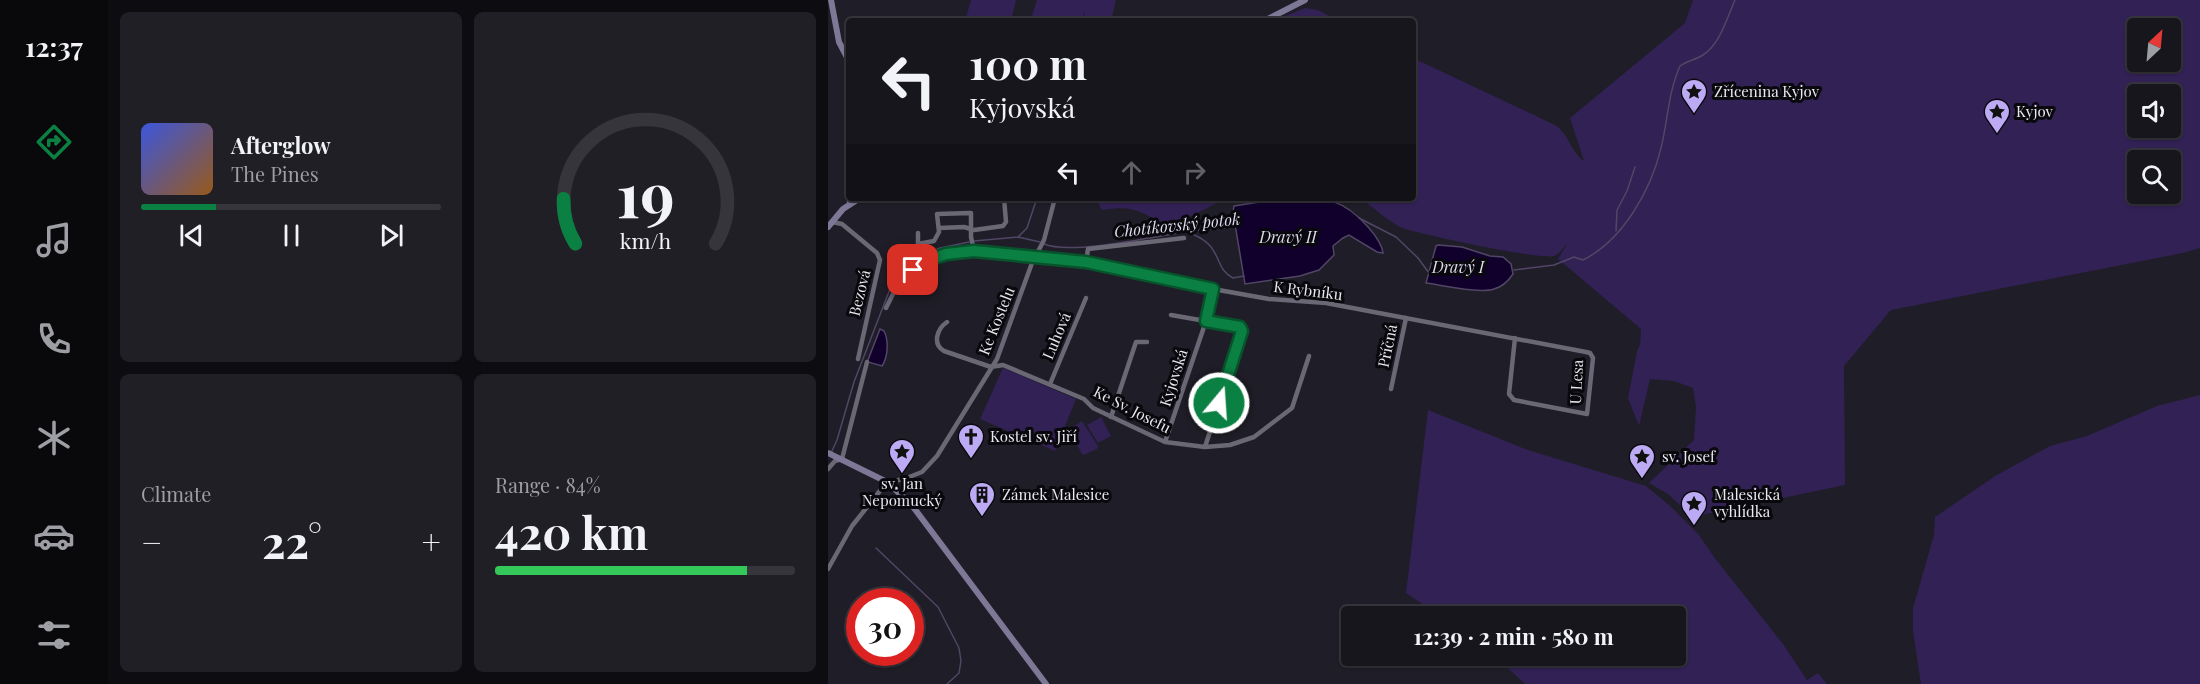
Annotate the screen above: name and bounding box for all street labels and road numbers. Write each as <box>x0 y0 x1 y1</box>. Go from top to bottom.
street label: Bezová <box>844 267 875 318</box>
street label: K Rybníku <box>1272 276 1344 304</box>
street label: Ke Kostelu <box>973 283 1019 358</box>
street label: Luhová <box>1037 309 1075 362</box>
street label: Příčná <box>1373 322 1401 369</box>
street label: Kyjovská <box>1154 346 1192 409</box>
street label: U Lesa <box>1565 359 1587 405</box>
street label: Ke Sv. Josefu <box>1090 381 1175 437</box>

